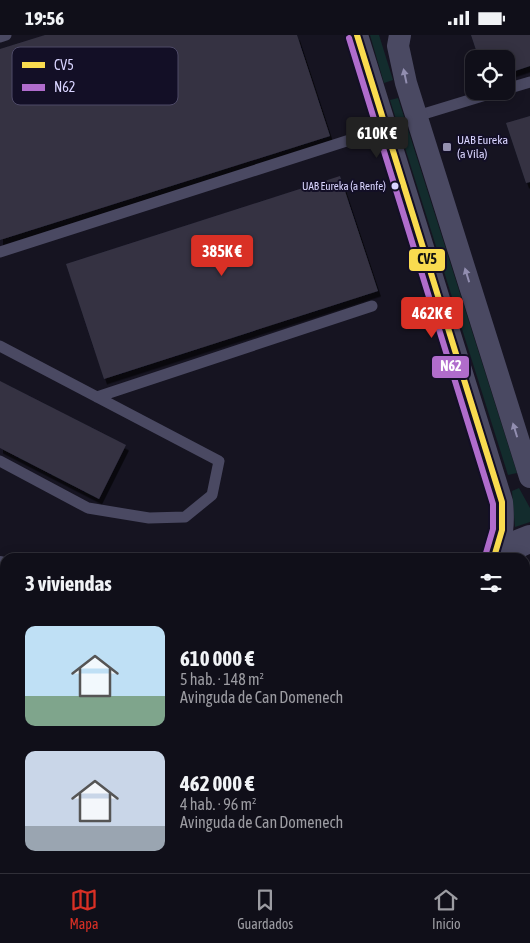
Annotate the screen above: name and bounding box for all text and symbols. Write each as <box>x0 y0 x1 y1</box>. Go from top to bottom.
text: 19:56 <box>25 7 64 29</box>
legend <box>12 47 178 105</box>
map controls <box>465 50 515 100</box>
button: locate <box>465 50 515 100</box>
text: CV5 <box>54 57 74 73</box>
one-way arrow <box>401 69 409 84</box>
text: N62 <box>54 79 75 95</box>
pin: 610K € <box>336 117 418 159</box>
text: 610K € <box>357 124 397 142</box>
place label: UAB Eureka (a Vila) <box>457 133 508 161</box>
marker: UAB Eureka (a Vila) <box>441 141 453 153</box>
place label: UAB Eureka (a Renfe) <box>302 180 386 192</box>
marker: UAB Eureka (a Renfe) <box>390 181 400 191</box>
pin: 385K € <box>181 235 263 277</box>
text: 385K € <box>202 242 242 260</box>
line badge: CV5 <box>408 248 446 272</box>
text: CV5 <box>417 251 437 267</box>
one-way arrow <box>463 267 471 282</box>
pin: 462K € <box>391 297 473 339</box>
text: 462K € <box>412 304 452 322</box>
line badge: N62 <box>431 355 470 379</box>
text: N62 <box>440 358 462 374</box>
one-way arrow <box>511 423 519 438</box>
icon: filters <box>477 569 505 597</box>
text: 3 viviendas <box>25 571 112 595</box>
icon: home <box>65 646 125 706</box>
text: 610 000 € <box>180 646 254 670</box>
text: 5 hab. · 148 m² <box>180 670 264 688</box>
text: Avinguda de Can Domenech <box>180 688 343 706</box>
icon: home <box>65 771 125 831</box>
text: 462 000 € <box>180 771 254 795</box>
text: 4 hab. · 96 m² <box>180 795 256 813</box>
text: Avinguda de Can Domenech <box>180 813 343 831</box>
tab: Mapa <box>69 886 98 932</box>
tab: Guardados <box>237 886 293 932</box>
tab: Inicio <box>432 886 461 932</box>

